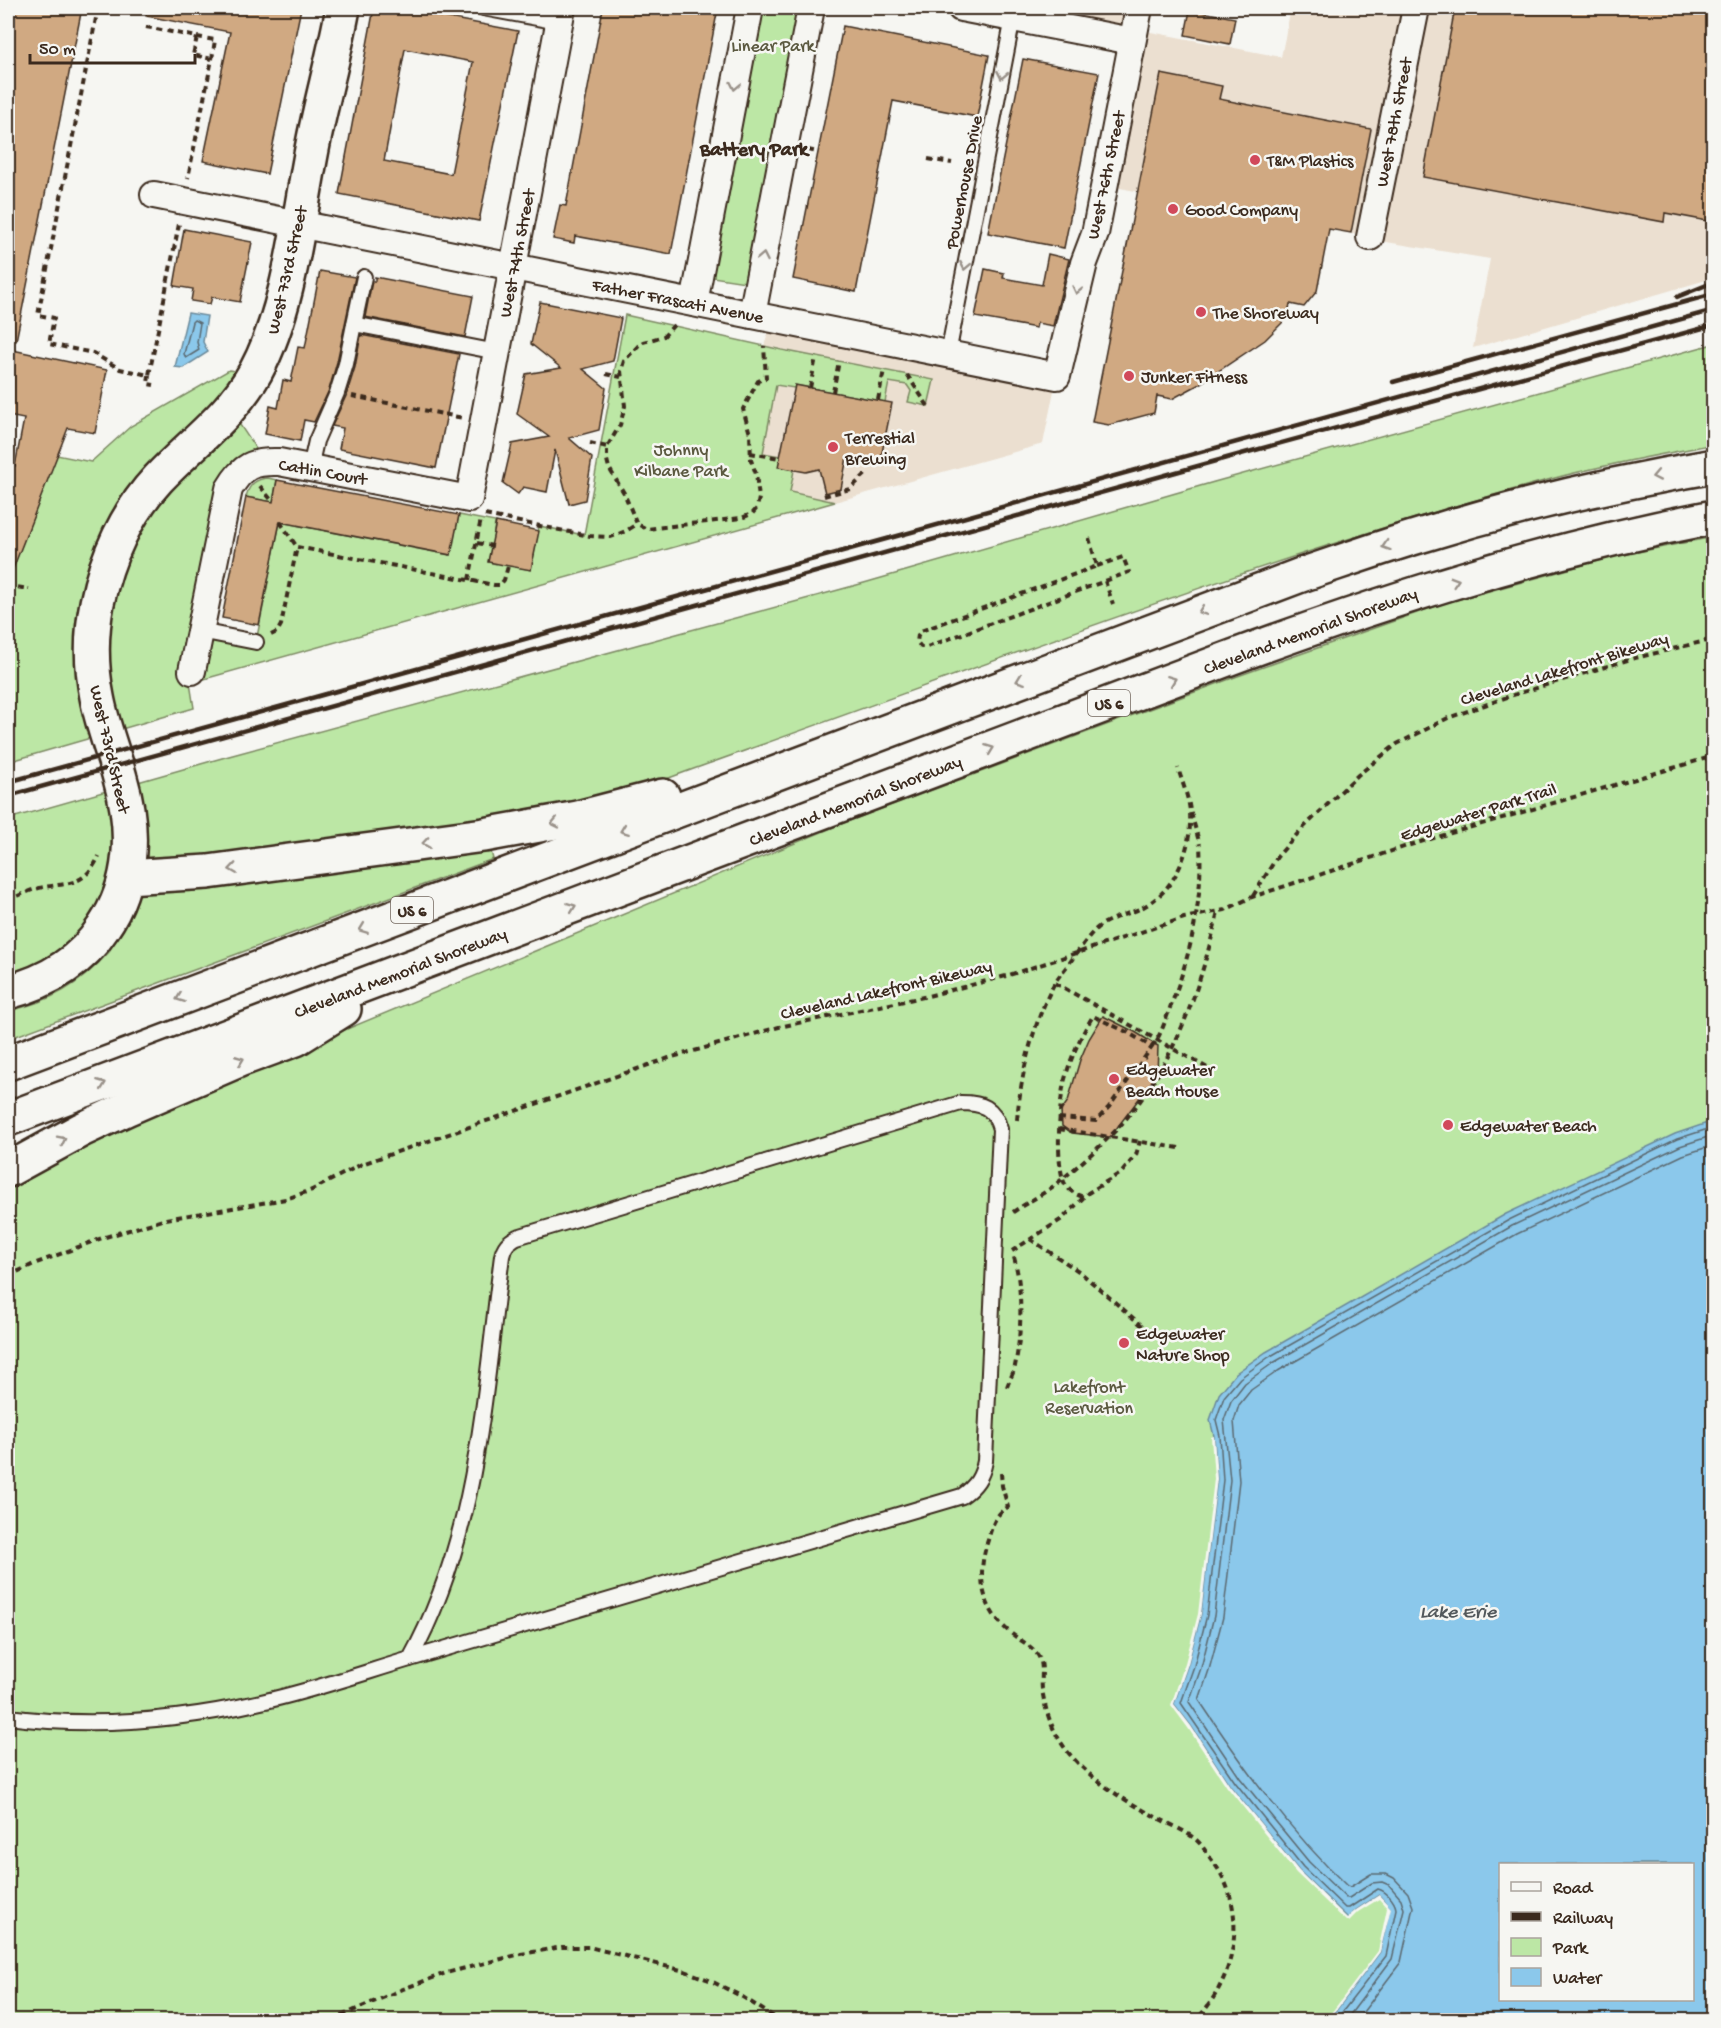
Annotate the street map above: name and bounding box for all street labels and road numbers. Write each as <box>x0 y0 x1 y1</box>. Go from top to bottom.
street label: West 78th Street <box>1373 54 1419 189</box>
street label: West 76th Street <box>1084 108 1132 242</box>
street label: Powerhouse Drive <box>942 113 989 252</box>
street label: West 74th Street <box>496 186 541 319</box>
street label: West 73rd Street <box>264 203 314 337</box>
street label: Father Frascati Avenue <box>589 275 766 330</box>
street label: Catlin Court <box>277 455 370 492</box>
street label: Cleveland Memorial Shoreway <box>1201 584 1421 681</box>
street label: Cleveland Lakefront Bikeway <box>1458 629 1671 712</box>
street label: West 73rd Street <box>84 684 134 817</box>
road number: US 6 <box>1088 690 1130 716</box>
street label: Cleveland Memorial Shoreway <box>747 752 965 853</box>
street label: Edgewater Park Trail <box>1398 780 1559 847</box>
road number: US 6 <box>391 897 433 923</box>
street label: Cleveland Memorial Shoreway <box>292 924 510 1025</box>
street label: Cleveland Lakefront Bikeway <box>779 957 994 1026</box>

